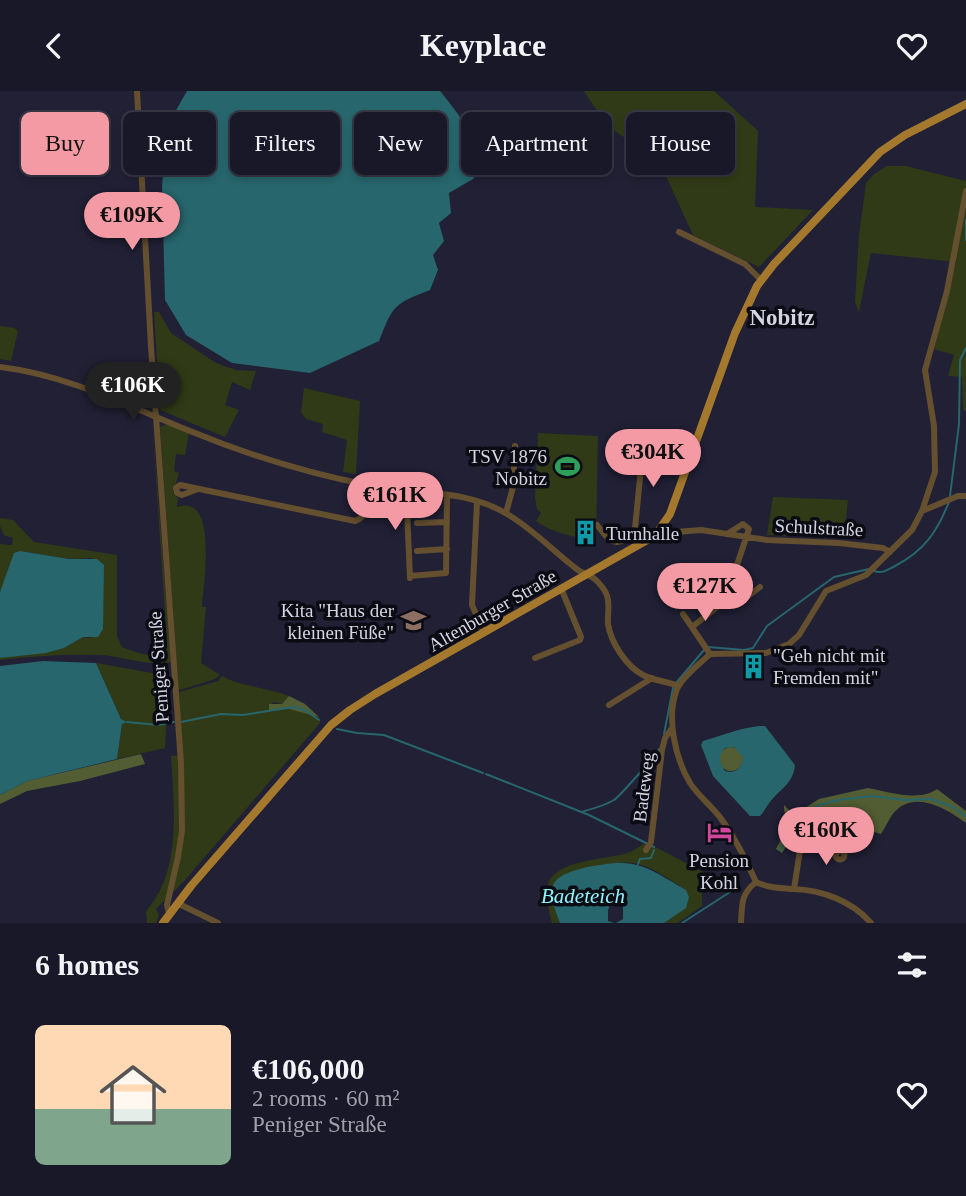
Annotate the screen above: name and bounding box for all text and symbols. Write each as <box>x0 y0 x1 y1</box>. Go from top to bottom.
icon: back <box>35 27 73 65</box>
text: Keyplace <box>420 27 546 63</box>
icon: heart <box>893 27 931 65</box>
chip: Buy <box>21 112 109 175</box>
chip: Rent <box>123 112 216 175</box>
chip: Filters <box>230 112 340 175</box>
chip: New <box>354 112 447 175</box>
chip: Apartment <box>461 112 612 175</box>
chip: House <box>626 112 735 175</box>
pin: €109K <box>83 193 181 252</box>
text: €109K <box>100 202 164 227</box>
district label: Nobitz <box>749 305 815 330</box>
pin: €106K <box>84 363 182 422</box>
text: €106K <box>101 372 165 397</box>
pin: €304K <box>604 429 702 489</box>
text: €304K <box>621 439 685 464</box>
place label: TSV 1876 Nobitz <box>469 446 547 489</box>
sports icon: TSV 1876 Nobitz <box>553 453 581 481</box>
pin: €161K <box>346 473 444 532</box>
text: €161K <box>363 482 427 507</box>
street label: Schulstraße <box>774 515 864 540</box>
building icon: Turnhalle <box>572 519 600 547</box>
place label: Turnhalle <box>606 523 679 544</box>
pin: €127K <box>656 563 754 623</box>
street label: Altenburger Straße <box>424 565 560 656</box>
text: €127K <box>673 573 737 598</box>
place label: Kita "Haus der kleinen Füße" <box>281 600 395 643</box>
school or university icon: Kita "Haus der kleinen Füße" <box>400 607 428 635</box>
street label: Peniger Straße <box>144 611 173 723</box>
place label: "Geh nicht mit Fremden mit" <box>773 645 886 688</box>
building icon: "Geh nicht mit Fremden mit" <box>739 652 767 680</box>
street label: Badeweg <box>629 750 658 823</box>
pin: €160K <box>777 807 875 867</box>
text: €160K <box>794 817 858 842</box>
hotel icon: Pension Kohl <box>705 818 733 846</box>
place label: Pension Kohl <box>689 850 750 893</box>
water label: Badeteich <box>541 884 625 908</box>
icon: filters <box>893 946 931 984</box>
text: 6 homes <box>35 948 139 981</box>
text: €106,000 <box>252 1052 365 1085</box>
icon: home <box>91 1053 175 1137</box>
icon: heart <box>893 1076 931 1114</box>
text: 2 rooms · 60 m² <box>252 1086 399 1111</box>
text: Peniger Straße <box>252 1112 387 1137</box>

